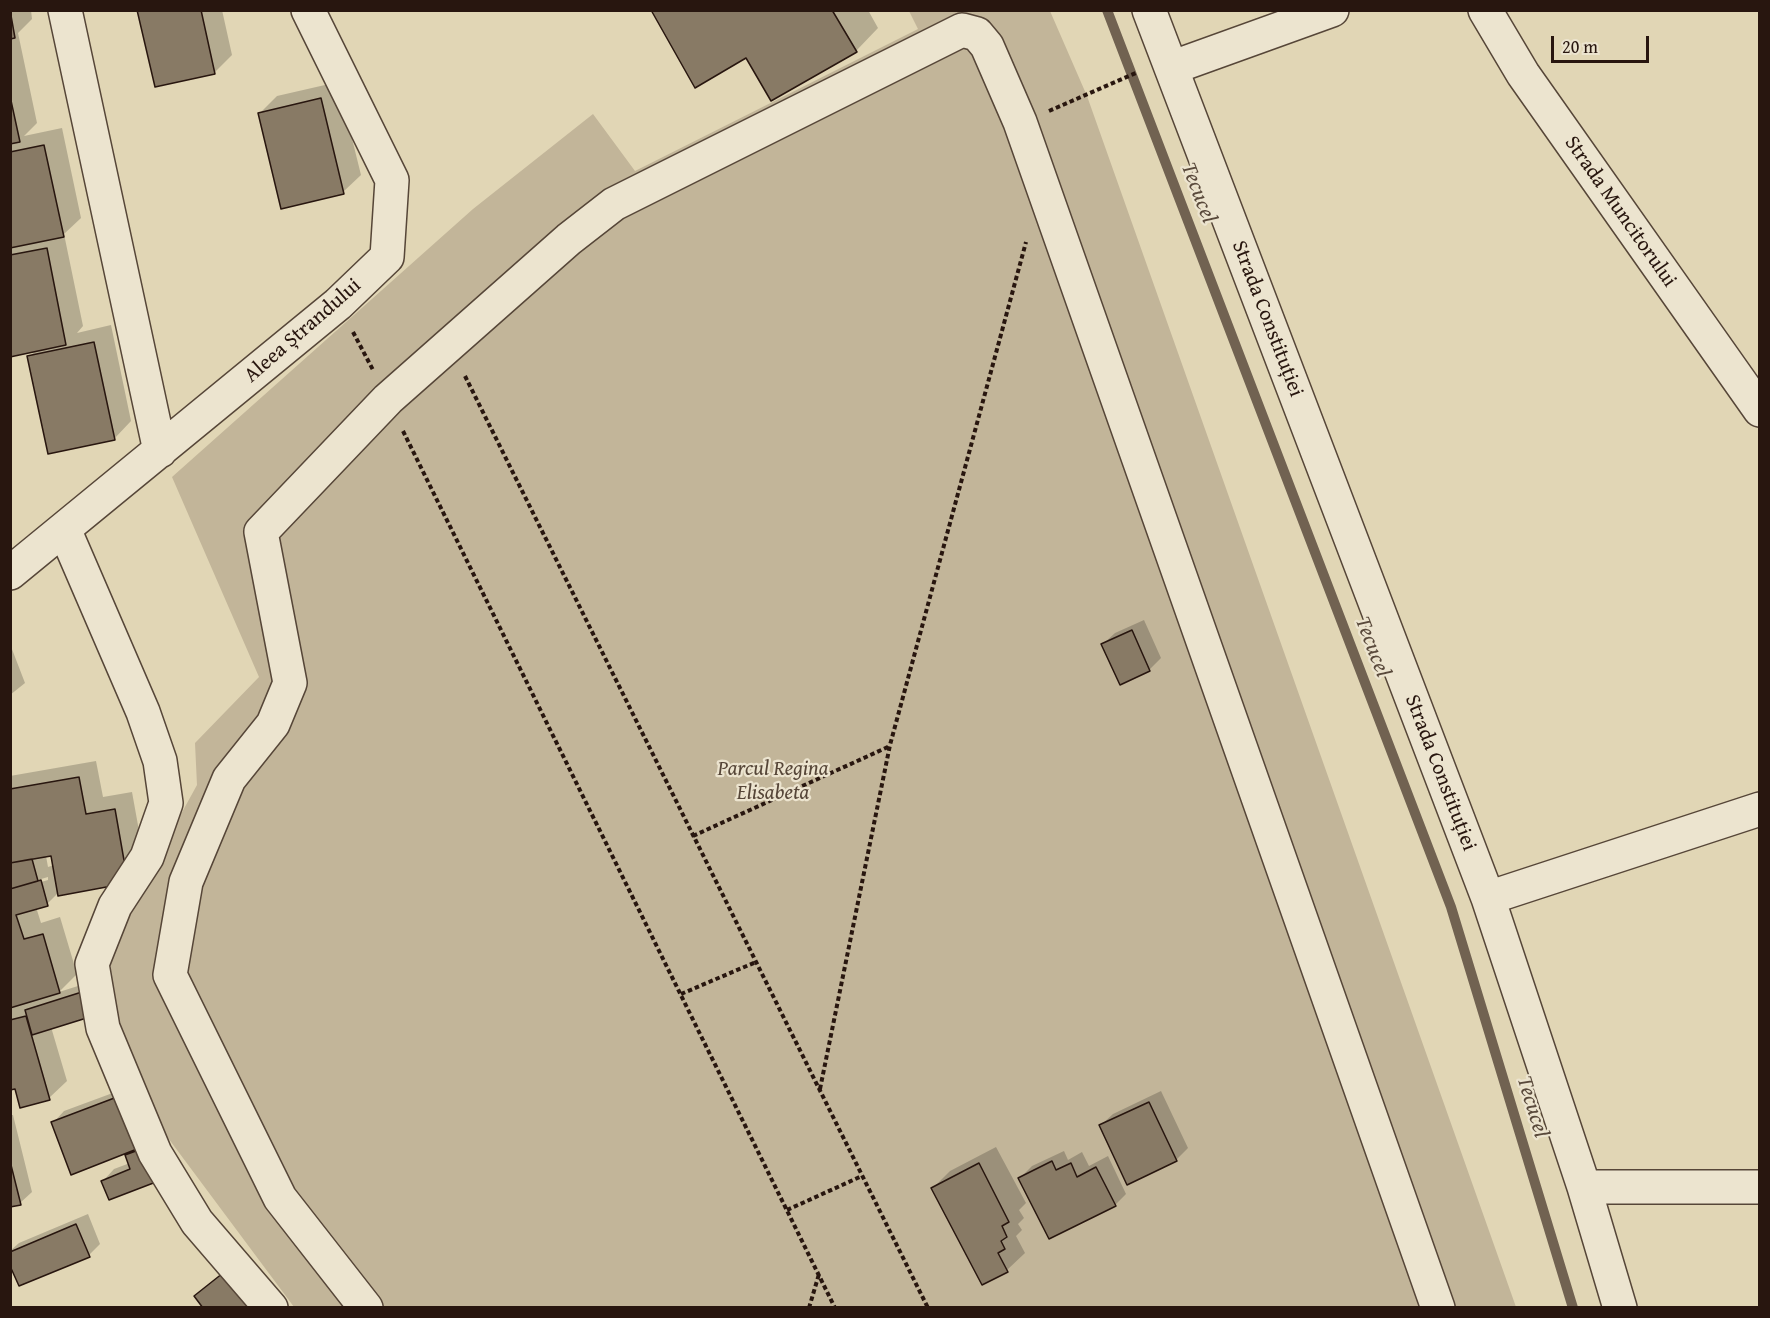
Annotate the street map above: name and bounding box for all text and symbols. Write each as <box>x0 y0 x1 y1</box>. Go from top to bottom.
scale bar <box>1554 24 1652 62</box>
text: 20 m <box>1562 33 1598 60</box>
street label: Strada Muncitorului <box>1558 132 1682 292</box>
water label: Tecucel <box>1174 159 1222 227</box>
street label: Strada Constituției <box>1226 237 1308 401</box>
street label: Aleea Ștrandului <box>239 273 367 389</box>
water label: Tecucel <box>1348 613 1396 681</box>
street label: Strada Constituției <box>1399 691 1481 855</box>
park label: Parcul Regina Elisabeta <box>718 757 828 807</box>
water label: Tecucel <box>1510 1073 1554 1141</box>

